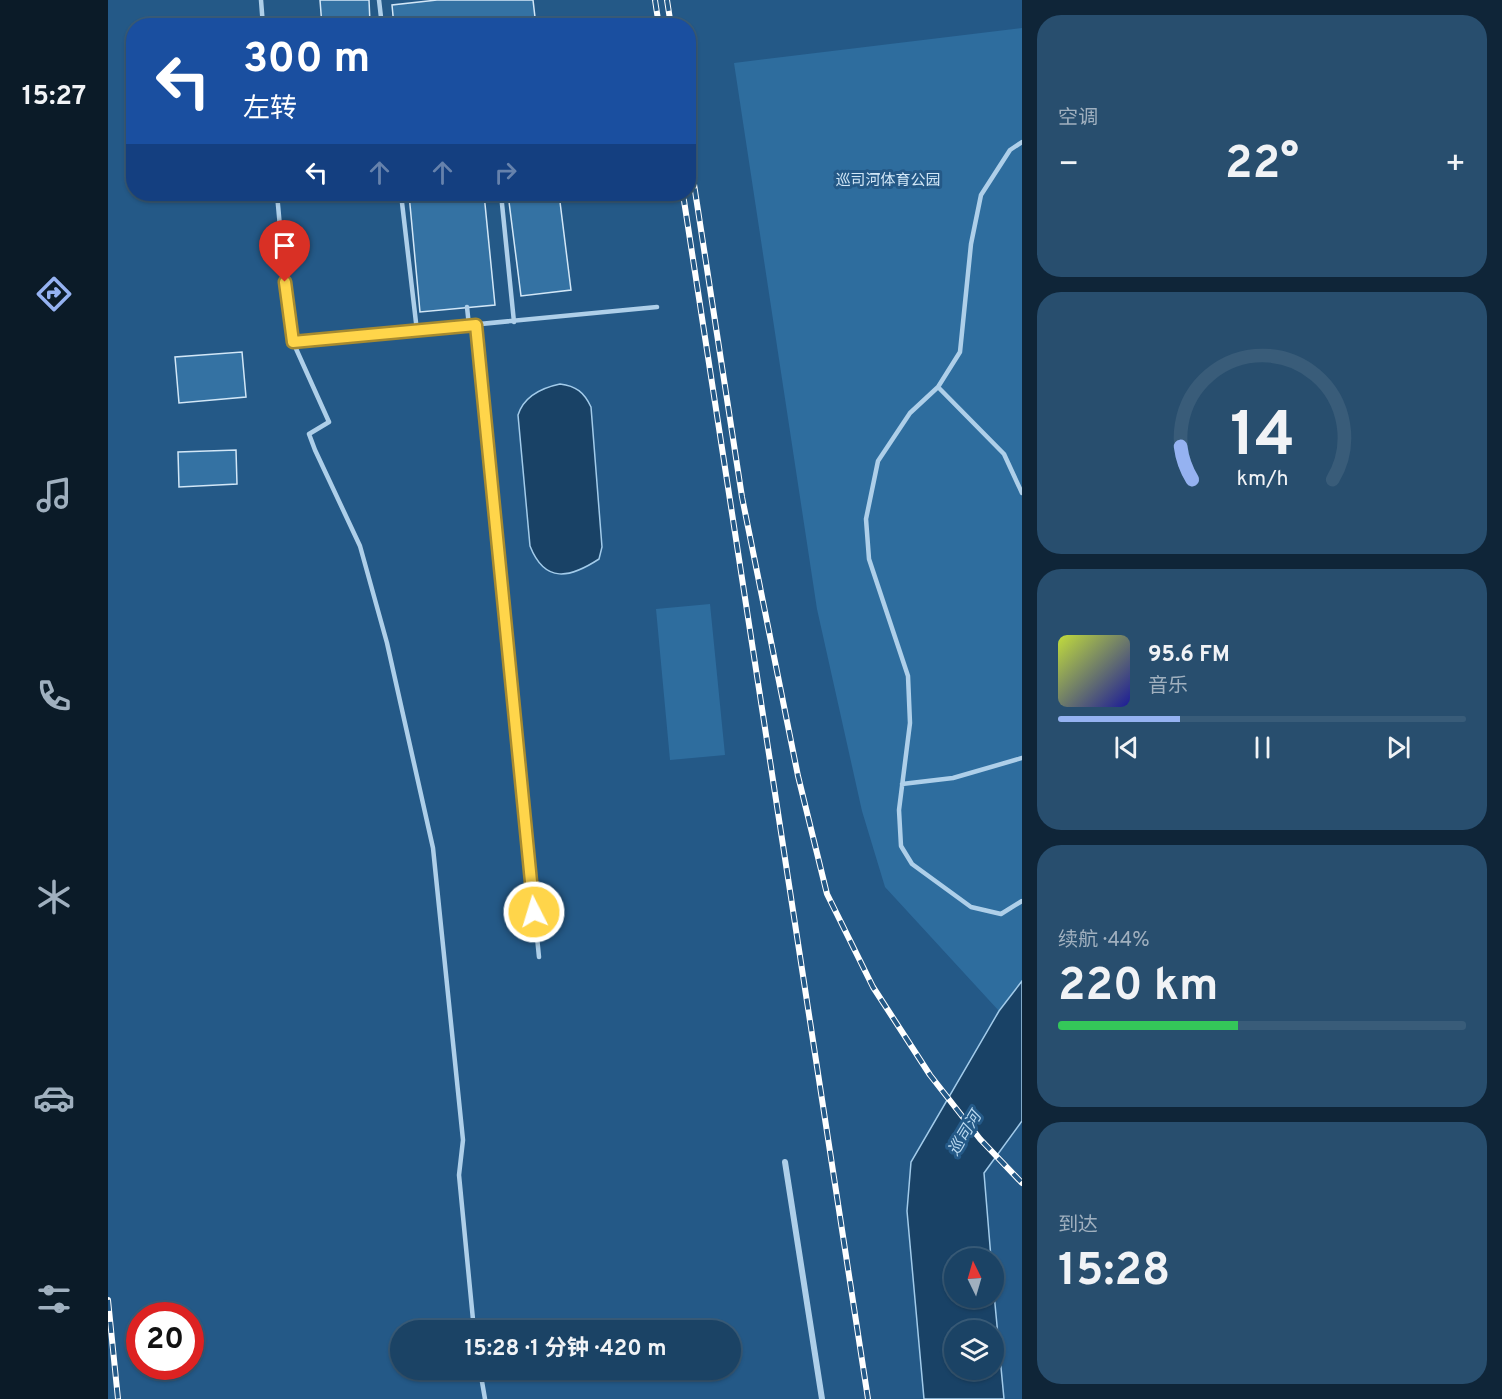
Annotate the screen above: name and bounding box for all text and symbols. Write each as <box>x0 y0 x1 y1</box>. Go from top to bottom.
text: 300 m <box>243 34 370 87</box>
icon: left <box>144 42 222 120</box>
text: 15:27 <box>22 80 86 114</box>
text: 左转 <box>243 93 297 127</box>
text: 空调 <box>1058 106 1098 132</box>
text: 22° <box>1225 137 1299 194</box>
text: − <box>1058 145 1079 187</box>
text: + <box>1445 145 1466 187</box>
icon: left <box>300 156 333 189</box>
icon: ahead <box>363 156 396 189</box>
icon: ahead <box>426 156 459 189</box>
icon: right <box>489 156 522 189</box>
park label: 巡司河体育公园 <box>835 172 941 191</box>
pin <box>259 220 310 282</box>
icon: arrive <box>268 229 301 262</box>
icon: directions <box>33 273 75 315</box>
text: 14 <box>1229 399 1295 478</box>
text: km/h <box>1236 466 1288 493</box>
icon: music <box>33 474 75 516</box>
text: 95.6 FM <box>1148 642 1230 669</box>
text: 音乐 <box>1148 674 1188 700</box>
icon: phone <box>33 675 75 717</box>
icon: previous <box>1110 731 1143 764</box>
icon: pause <box>1246 731 1279 764</box>
icon: next <box>1382 731 1415 764</box>
icon: climate <box>33 876 75 918</box>
position arrow <box>502 880 566 944</box>
text: 续航 · 44% <box>1058 928 1150 954</box>
text: 220 km <box>1058 959 1219 1016</box>
icon: car <box>33 1077 75 1119</box>
water label: 巡司河 <box>945 1106 988 1160</box>
text: 到达 <box>1058 1213 1098 1239</box>
text: 15:28 <box>1058 1244 1170 1301</box>
north arrow <box>944 1248 1004 1308</box>
map controls <box>944 1248 1004 1380</box>
icon: filters <box>33 1278 75 1320</box>
speed limit sign: 20 <box>126 1302 204 1380</box>
button: layers <box>944 1320 1004 1380</box>
text: 15:28 · 1 分钟 · 420 m <box>464 1336 667 1363</box>

